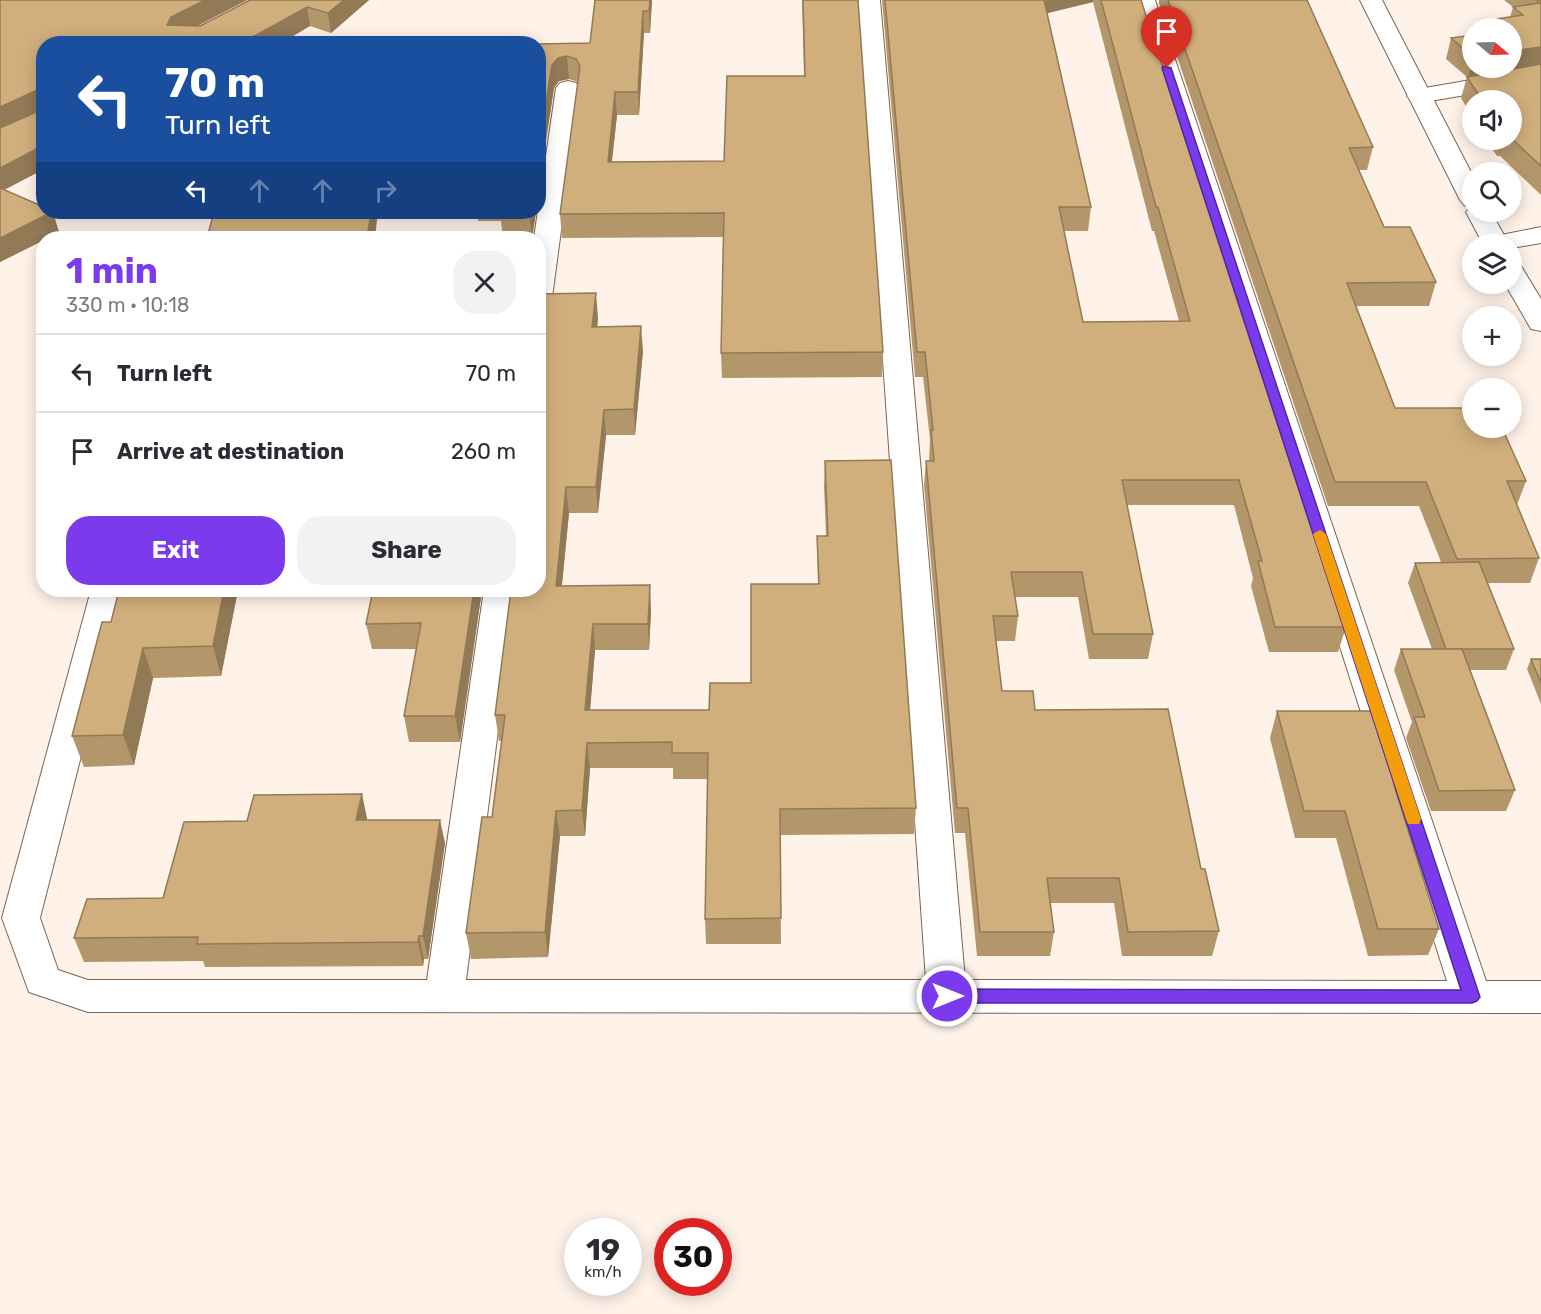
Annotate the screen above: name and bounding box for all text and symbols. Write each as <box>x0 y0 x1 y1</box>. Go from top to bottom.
pin <box>1141 6 1192 68</box>
icon: arrive <box>1150 15 1183 48</box>
north arrow <box>1462 18 1522 78</box>
map controls <box>1462 18 1522 438</box>
text: 70 m <box>165 58 265 108</box>
icon: left <box>66 60 144 138</box>
button: sound <box>1462 90 1522 150</box>
text: Turn left <box>165 109 270 141</box>
button: search <box>1462 162 1522 222</box>
icon: left <box>180 174 213 207</box>
icon: ahead <box>243 174 276 207</box>
icon: ahead <box>306 174 339 207</box>
icon: right <box>369 174 402 207</box>
button: layers <box>1462 234 1522 294</box>
text: 1 min <box>66 249 158 292</box>
button: close <box>453 251 516 314</box>
text: 330 m · 10:18 <box>66 293 189 317</box>
button: + <box>1462 306 1522 366</box>
icon: left <box>66 357 99 390</box>
text: Turn left <box>117 360 212 387</box>
text: 70 m <box>466 360 516 387</box>
button: − <box>1462 378 1522 438</box>
icon: arrive <box>66 435 99 468</box>
text: Arrive at destination <box>117 438 344 465</box>
text: 260 m <box>451 438 516 465</box>
button: Exit <box>66 516 285 585</box>
button: Share <box>297 516 516 585</box>
position arrow <box>915 964 979 1028</box>
speed limit sign: 30 <box>654 1218 732 1296</box>
text: 19 <box>586 1232 620 1268</box>
text: km/h <box>584 1263 622 1281</box>

